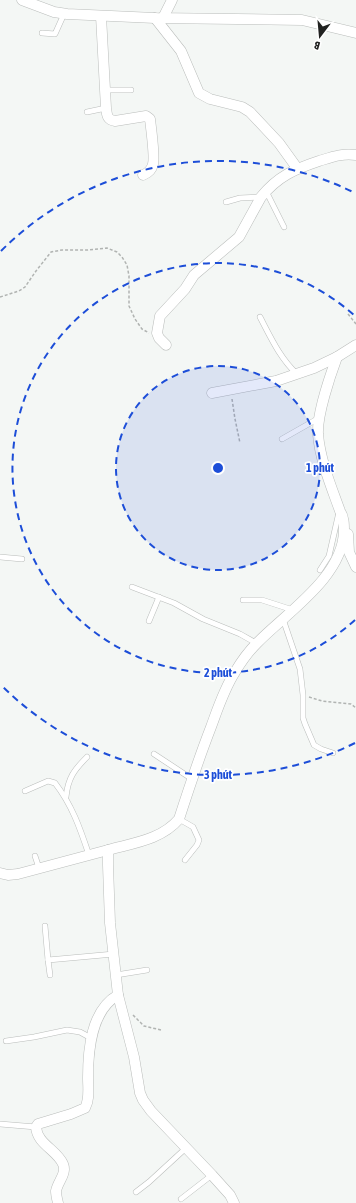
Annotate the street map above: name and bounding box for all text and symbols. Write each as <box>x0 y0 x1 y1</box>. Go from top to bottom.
north arrow <box>300 16 340 56</box>
text: B <box>312 39 321 52</box>
centre of rings <box>211 461 225 475</box>
text: 1 phút <box>306 461 335 475</box>
text: 2 phút <box>204 666 233 680</box>
text: 3 phút <box>204 768 233 782</box>

